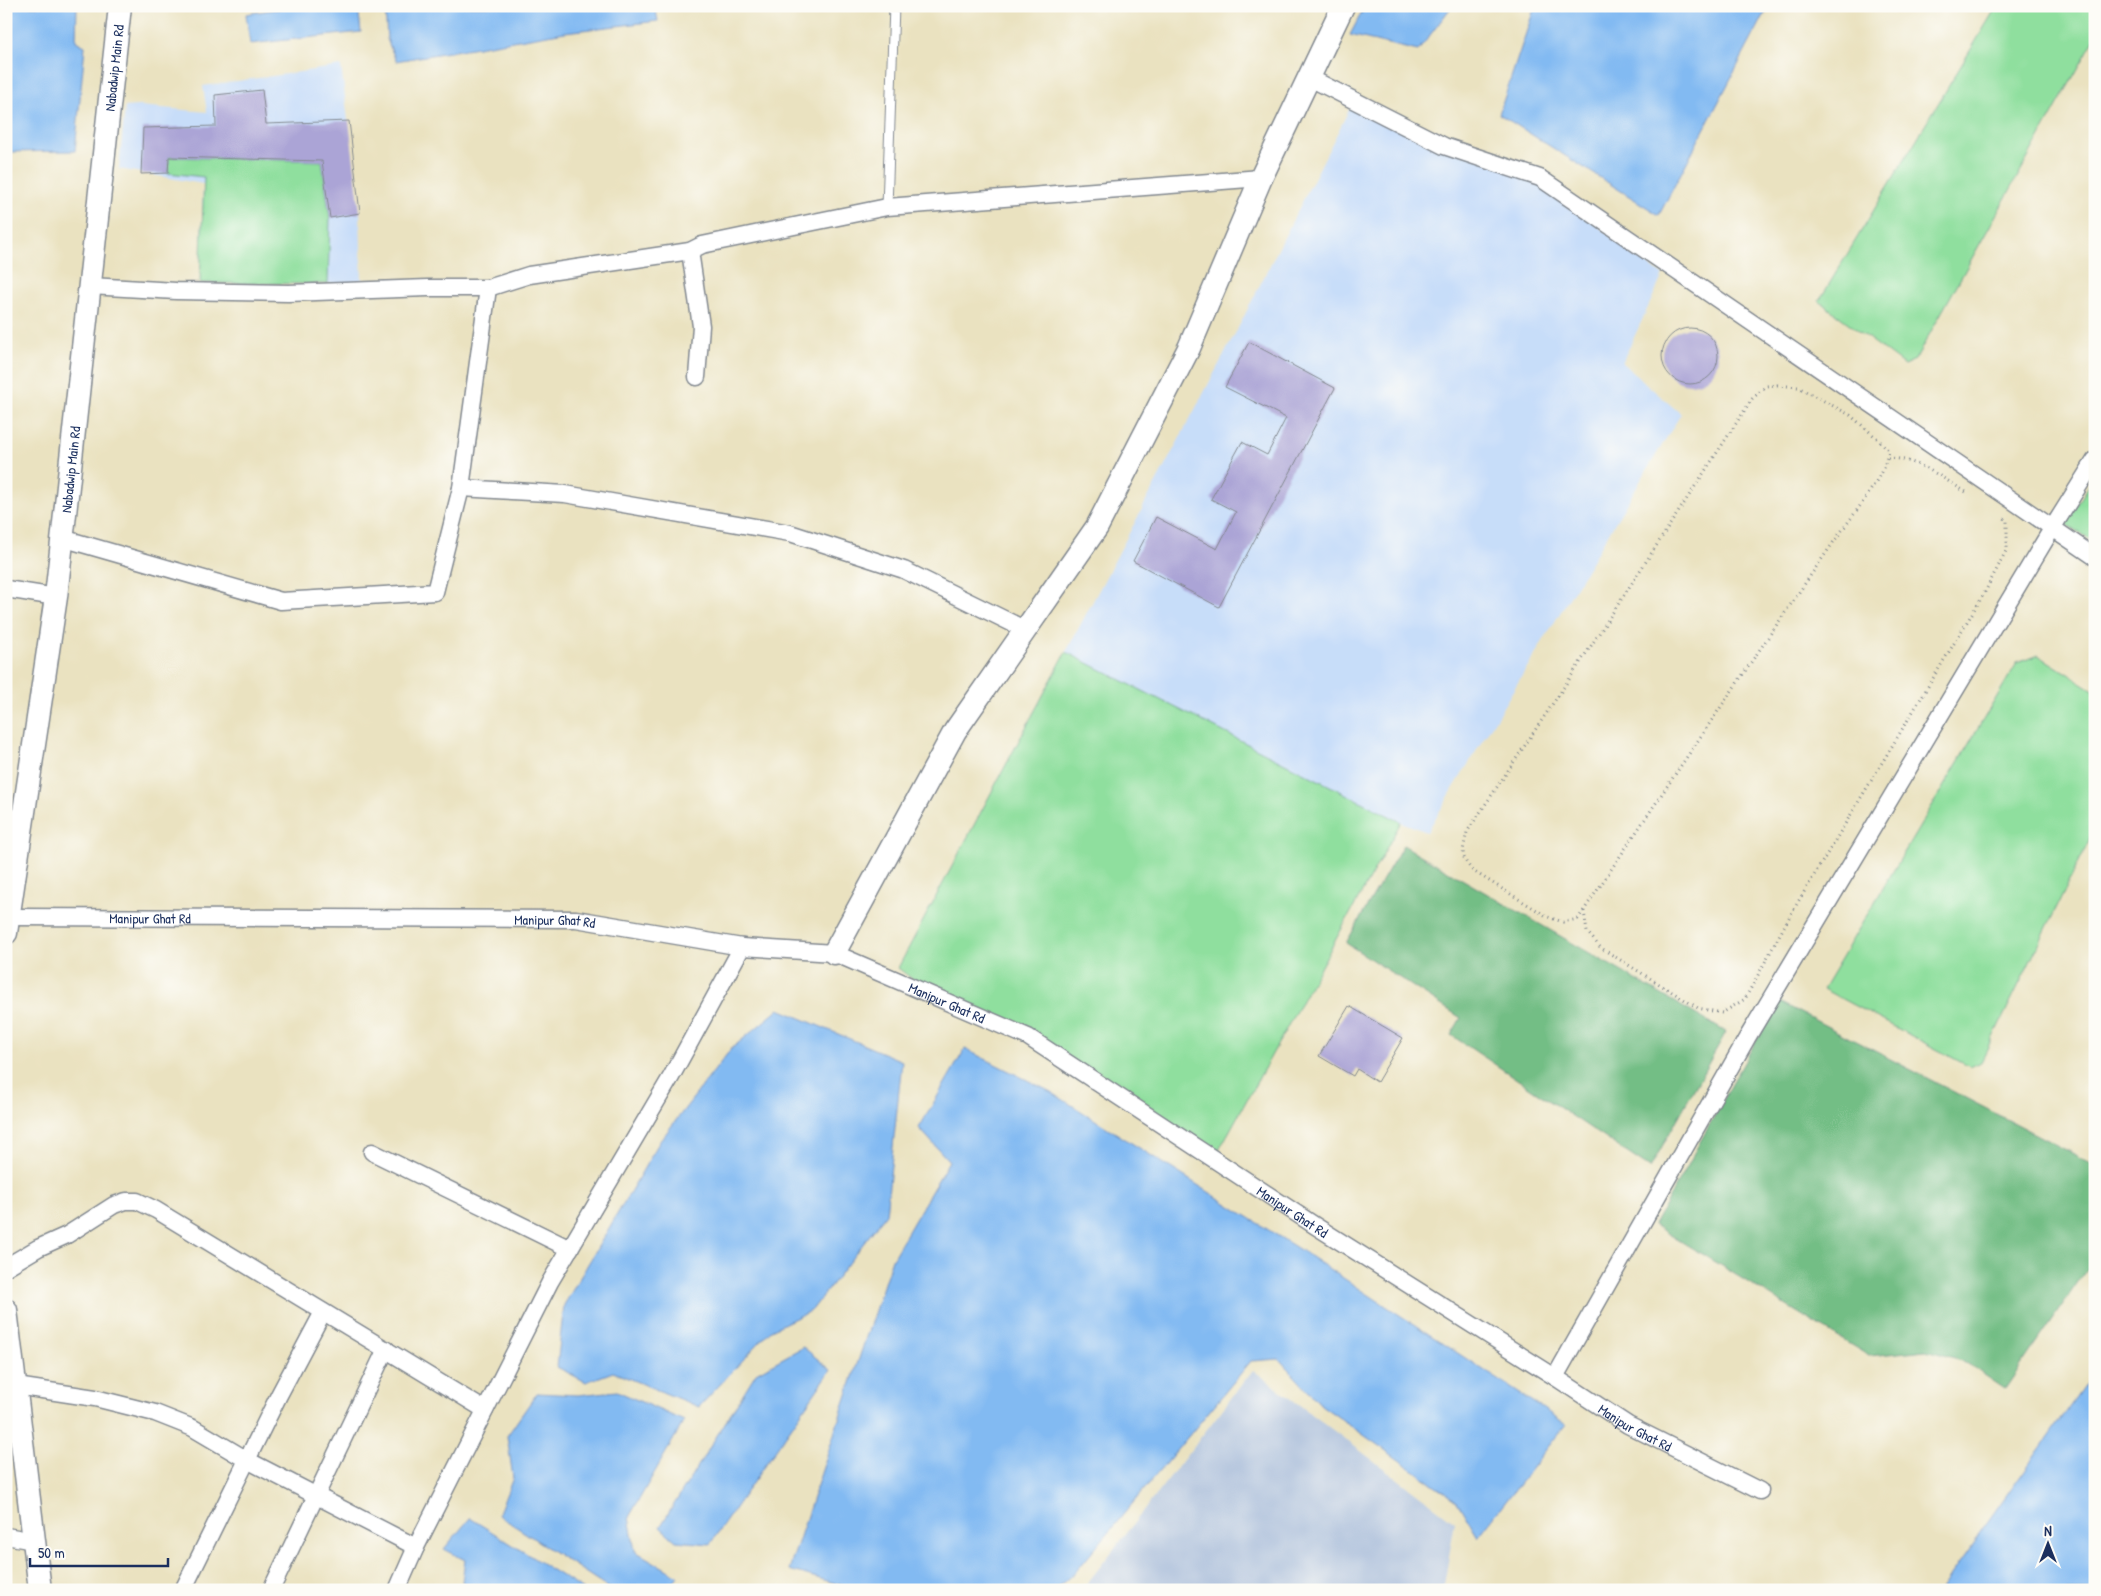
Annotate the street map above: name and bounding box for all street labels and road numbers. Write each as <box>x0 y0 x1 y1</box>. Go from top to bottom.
street label: Nabadwip Main Rd <box>99 23 127 112</box>
street label: Nabadwip Main Rd <box>56 425 84 514</box>
street label: Manipur Ghat Rd <box>109 908 191 928</box>
street label: Manipur Ghat Rd <box>514 909 598 932</box>
street label: Manipur Ghat Rd <box>906 977 989 1027</box>
street label: Manipur Ghat Rd <box>1254 1181 1333 1242</box>
street label: Manipur Ghat Rd <box>1595 1399 1676 1455</box>

